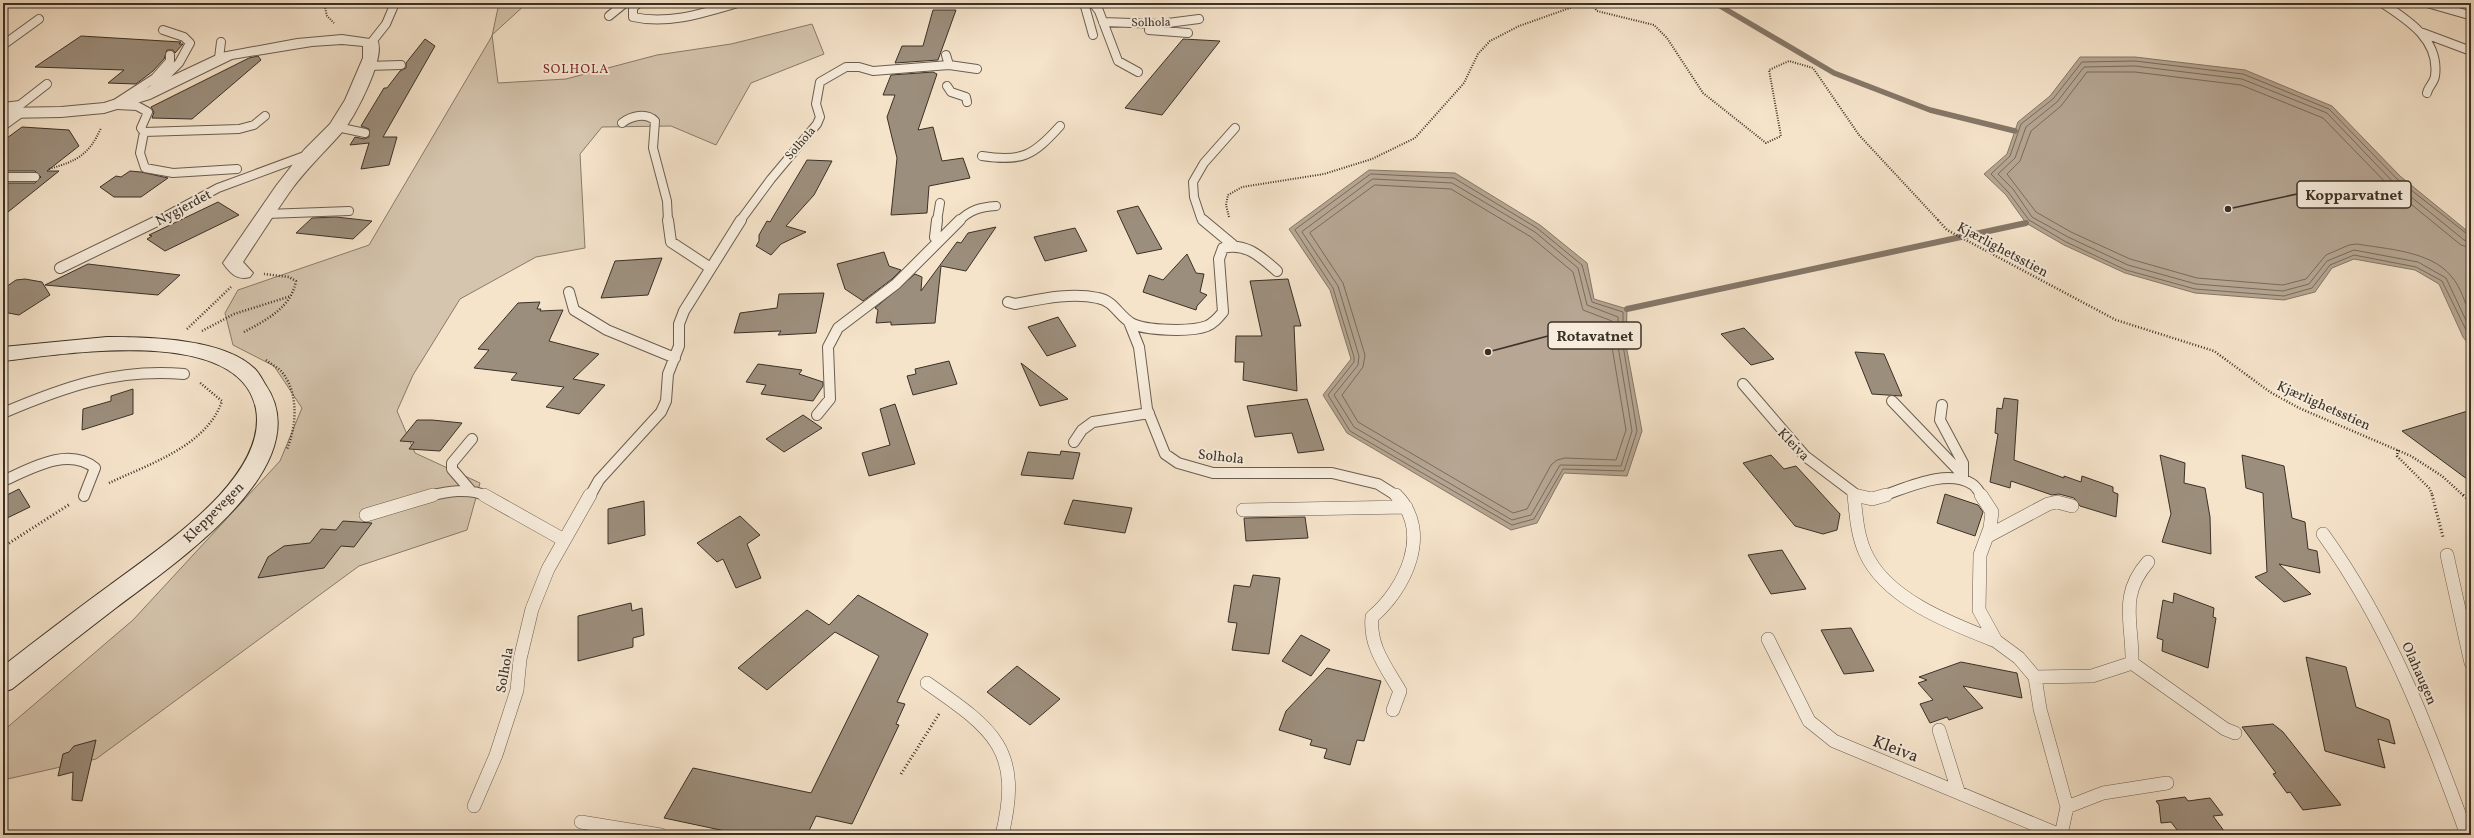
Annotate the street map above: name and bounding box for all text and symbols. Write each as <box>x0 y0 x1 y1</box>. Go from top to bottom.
street label: Solhola <box>1131 15 1171 31</box>
district label: SOLHOLA <box>543 61 609 79</box>
street label: Solhola <box>782 124 820 164</box>
callout: Kopparvatnet <box>2297 181 2411 208</box>
street label: Nygjerdet <box>152 186 215 231</box>
text: Kopparvatnet <box>2305 186 2403 207</box>
street label: Kjærlighetsstien <box>1953 218 2051 282</box>
callout: Rotavatnet <box>1548 322 1641 349</box>
text: Rotavatnet <box>1557 327 1634 348</box>
street label: Kjærlighetsstien <box>2274 377 2373 436</box>
street label: Kleiva <box>1773 424 1813 466</box>
street label: Solhola <box>1197 446 1245 469</box>
street label: Kleppevegen <box>179 478 249 548</box>
street label: Olahaugen <box>2396 639 2441 708</box>
street label: Solhola <box>492 646 519 695</box>
street label: Kleiva <box>1869 730 1922 769</box>

